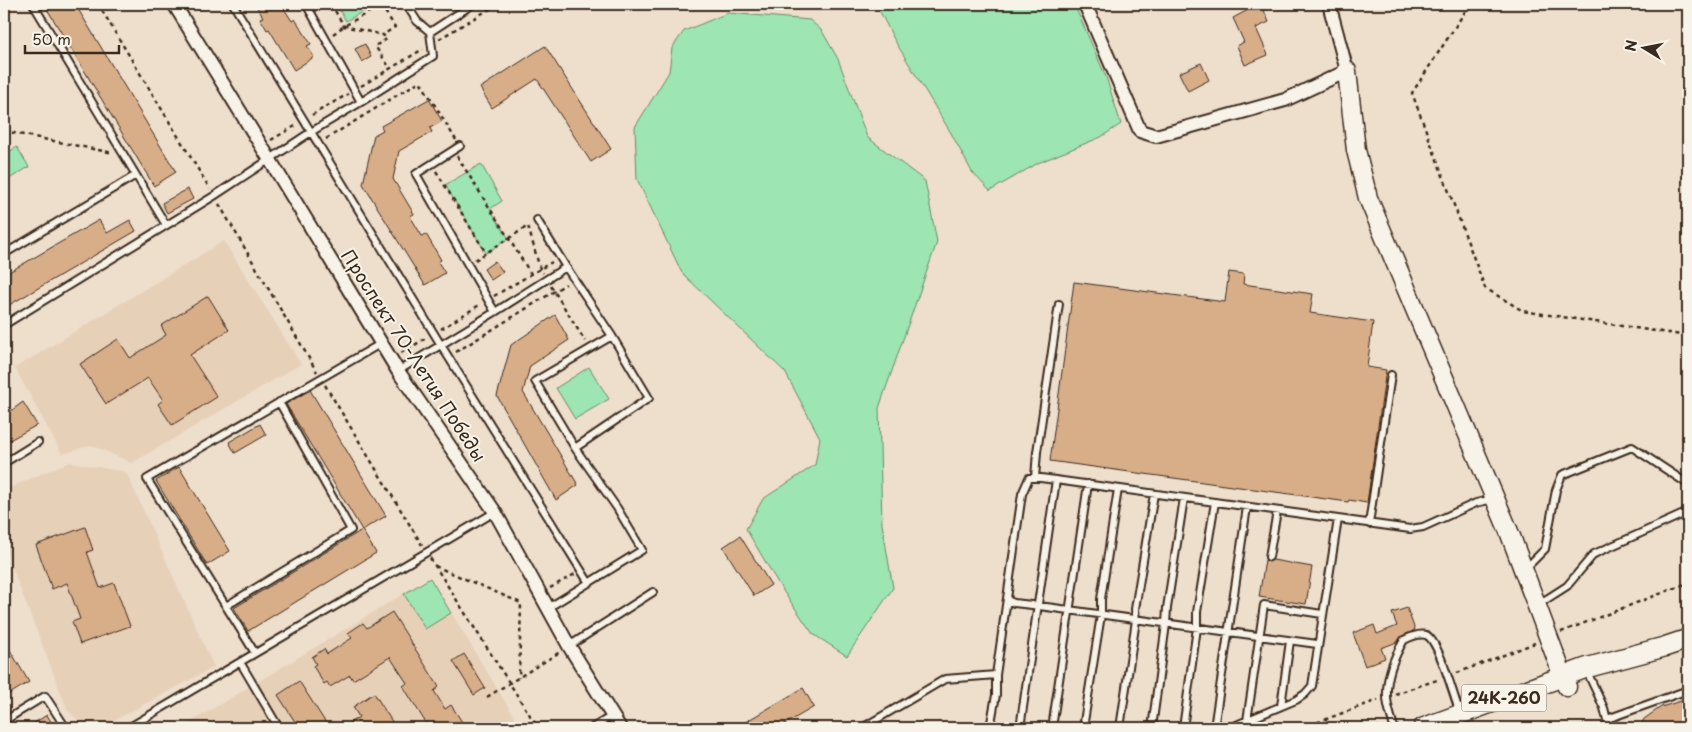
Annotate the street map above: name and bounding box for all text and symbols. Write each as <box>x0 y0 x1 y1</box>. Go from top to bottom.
scale bar <box>25 22 119 54</box>
north arrow <box>1620 22 1670 72</box>
text: 50 m <box>32 27 71 50</box>
text: N <box>1619 38 1642 53</box>
street label: Проспект 70-Летия Победы <box>335 244 493 467</box>
road number: 24К-260 <box>1462 684 1546 711</box>

